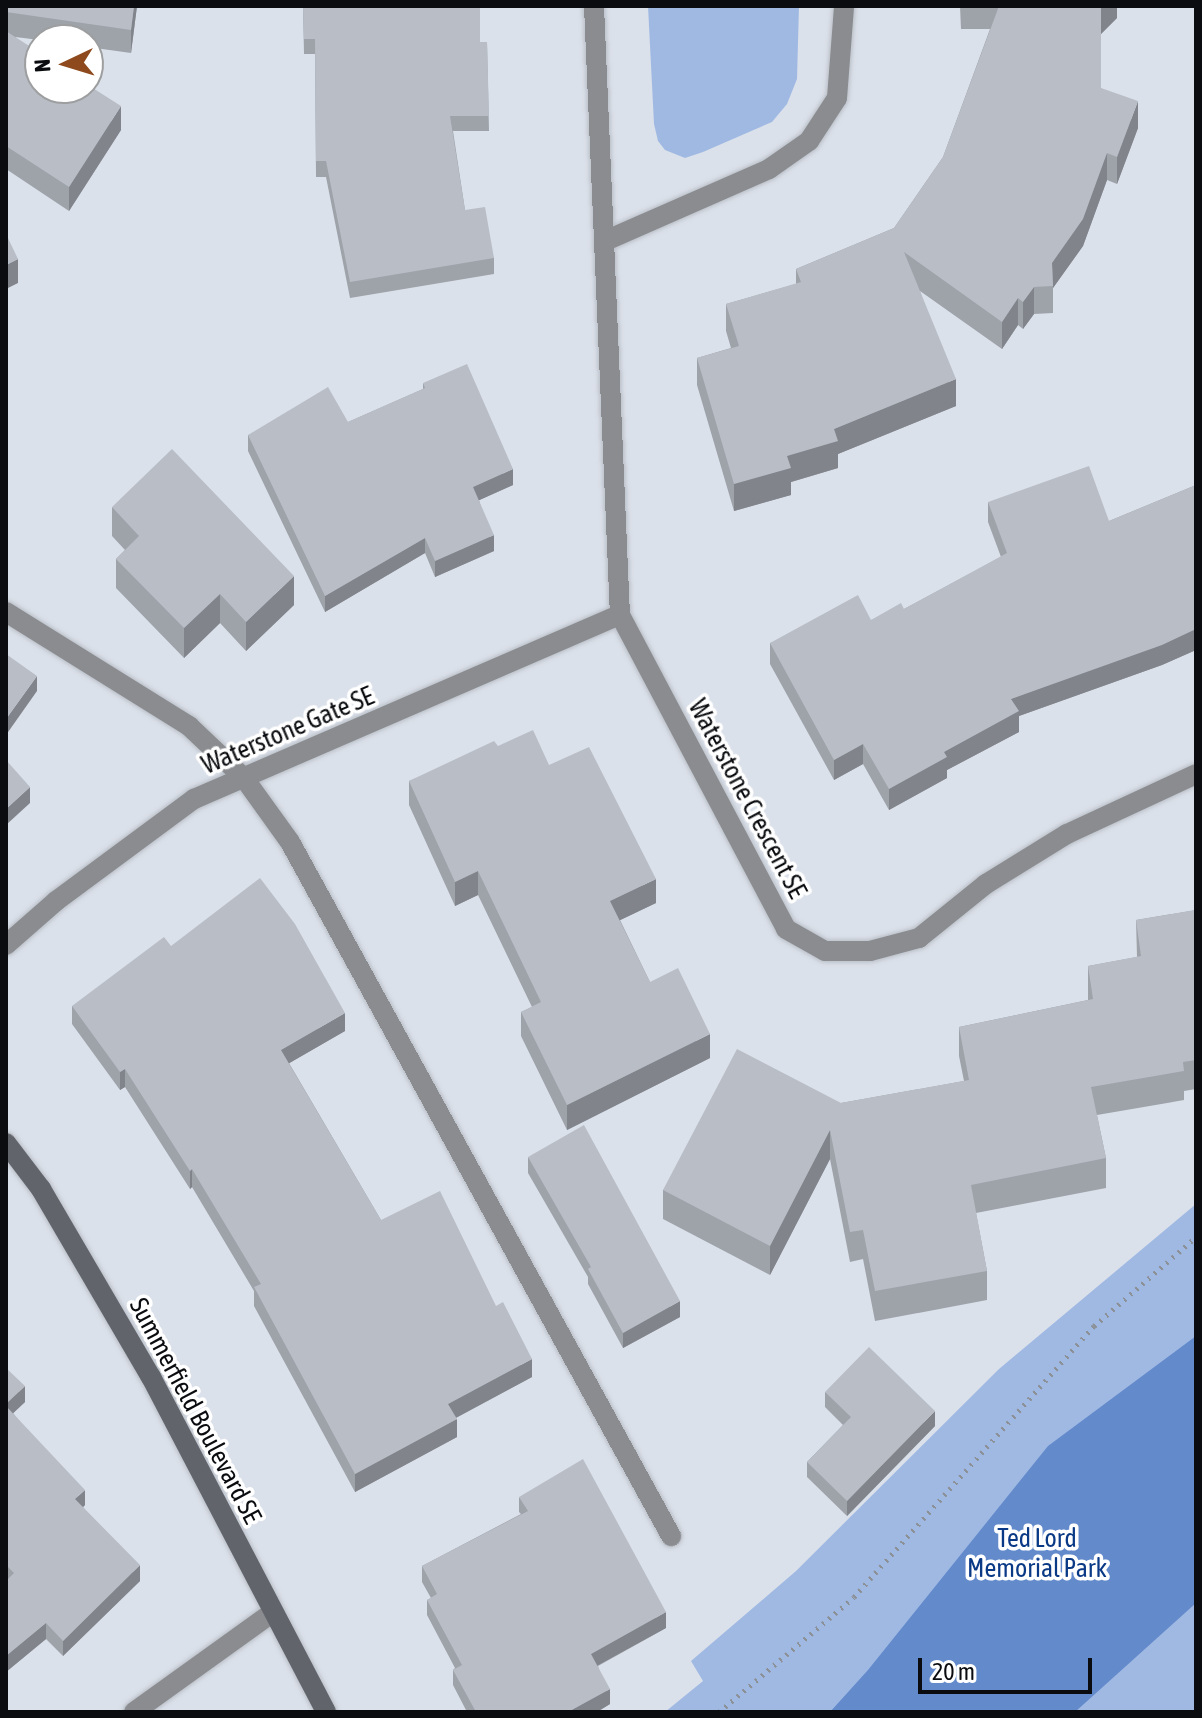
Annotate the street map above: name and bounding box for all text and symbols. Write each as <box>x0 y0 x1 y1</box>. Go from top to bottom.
north arrow <box>24 24 104 104</box>
text: N <box>29 58 55 73</box>
street label: Waterstone Gate SE <box>197 681 379 781</box>
street label: Waterstone Crescent SE <box>681 694 813 904</box>
street label: Summerfield Boulevard SE <box>122 1293 268 1529</box>
park label: Ted Lord Memorial Park <box>967 1523 1107 1584</box>
scale bar <box>922 1642 1096 1692</box>
text: 20 m <box>932 1658 975 1685</box>

